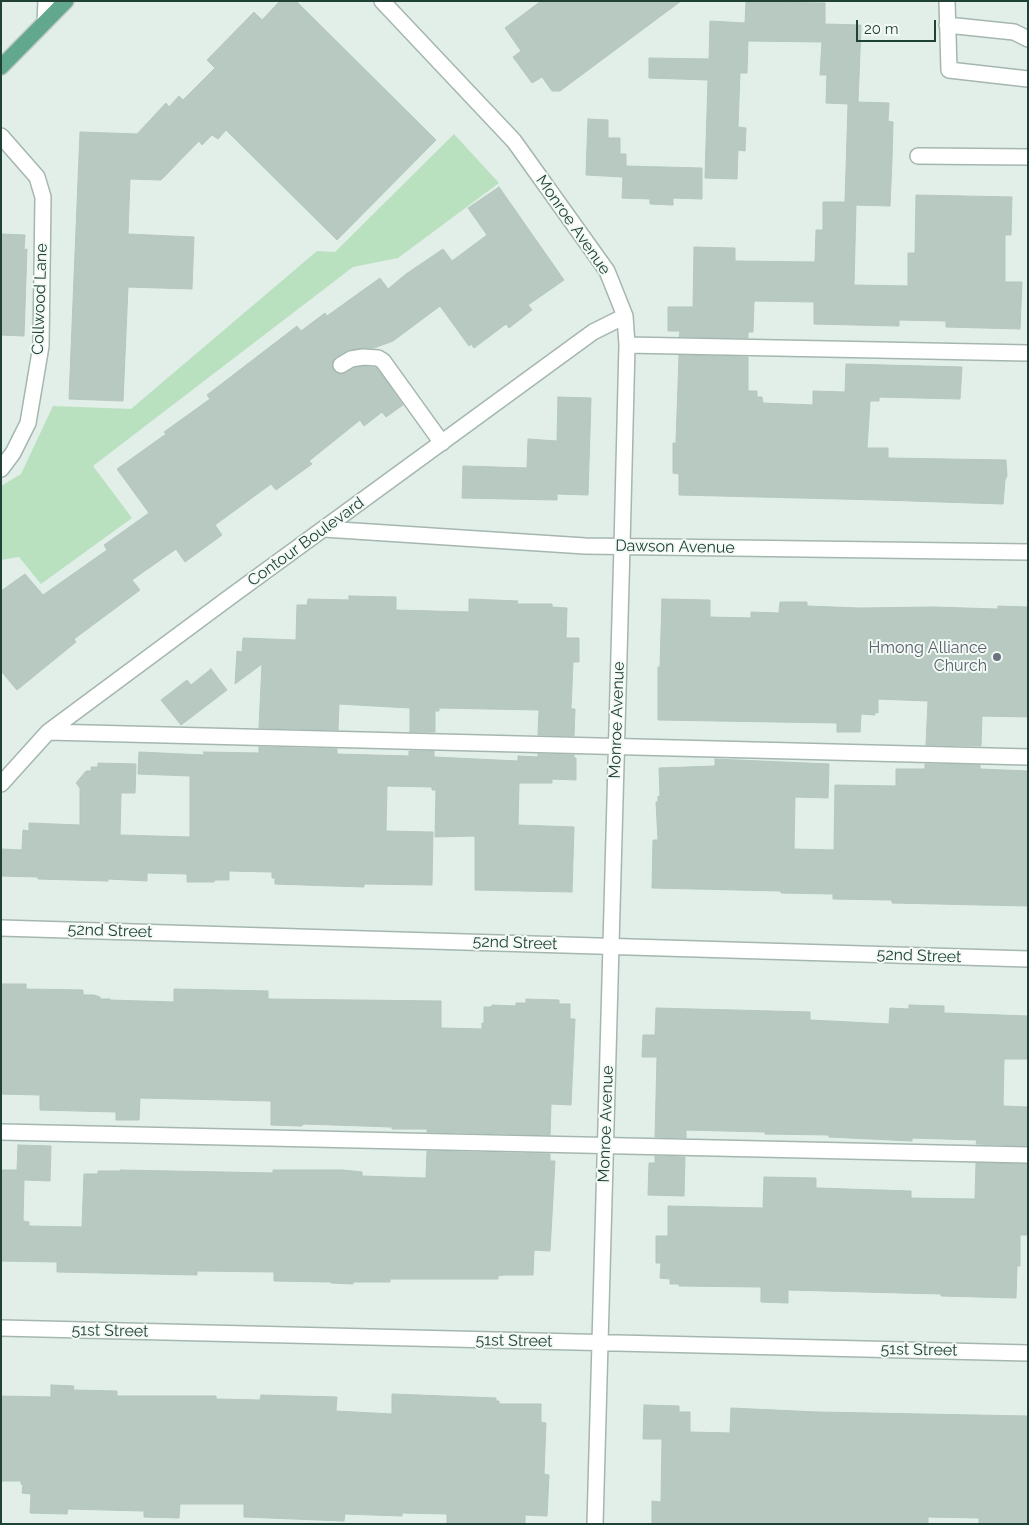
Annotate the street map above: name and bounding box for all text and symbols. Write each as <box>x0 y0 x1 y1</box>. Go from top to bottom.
scale bar <box>859 10 939 42</box>
text: 20 m <box>864 20 899 38</box>
street label: Monroe Avenue <box>532 171 614 279</box>
street label: Collwood Lane <box>28 243 52 355</box>
street label: Contour Boulevard <box>244 493 368 591</box>
street label: Dawson Avenue <box>615 536 735 558</box>
place label: Hmong Alliance Church <box>869 638 987 676</box>
marker: Hmong Alliance Church <box>991 651 1003 663</box>
street label: Monroe Avenue <box>605 661 629 779</box>
street label: 52nd Street <box>67 920 153 942</box>
street label: 52nd Street <box>472 932 558 954</box>
street label: 52nd Street <box>876 945 962 967</box>
street label: Monroe Avenue <box>594 1065 618 1183</box>
street label: 51st Street <box>71 1321 149 1341</box>
street label: 51st Street <box>475 1331 553 1351</box>
street label: 51st Street <box>880 1340 958 1360</box>

